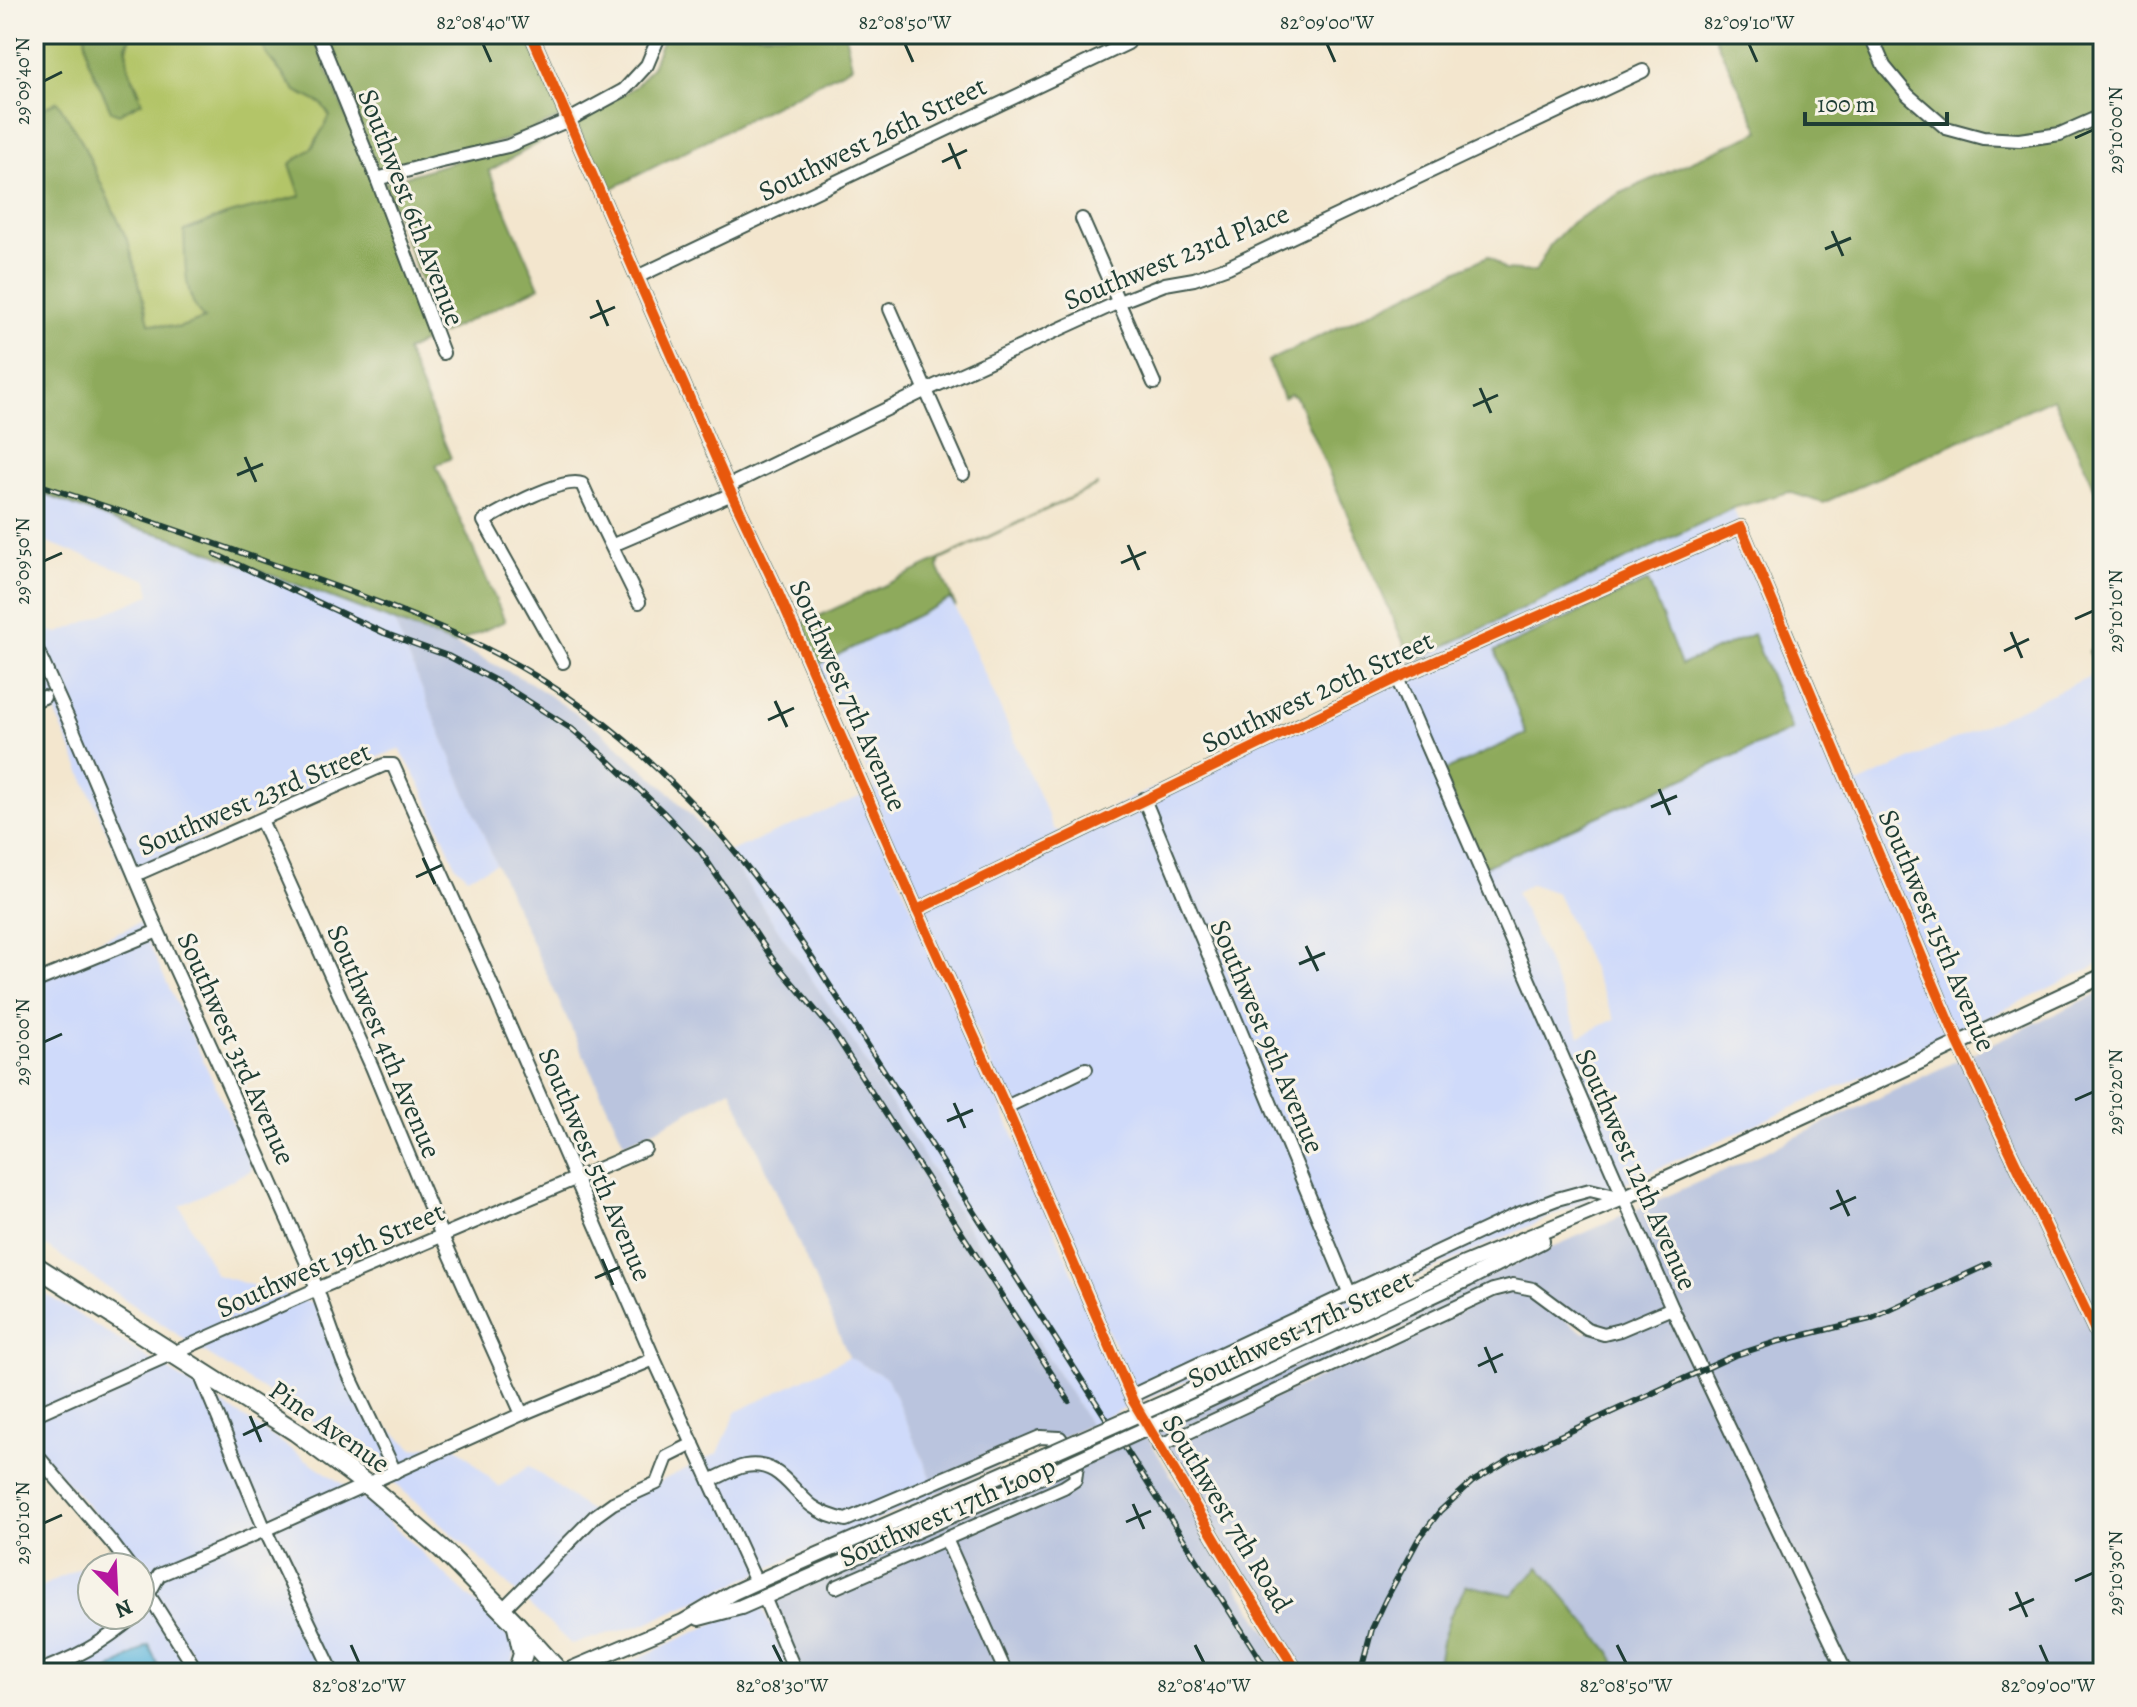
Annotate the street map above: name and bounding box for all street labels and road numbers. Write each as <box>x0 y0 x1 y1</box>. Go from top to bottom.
street label: Southwest 26th Street <box>752 67 993 211</box>
street label: Southwest 6th Avenue <box>348 83 474 331</box>
street label: Southwest 23rd Place <box>1058 194 1295 320</box>
street label: Southwest 7th Avenue <box>780 574 916 817</box>
street label: Southwest 20th Street <box>1195 621 1440 762</box>
street label: Southwest 23rd Street <box>132 733 377 865</box>
street label: Southwest 15th Avenue <box>1869 803 2005 1057</box>
street label: Southwest 9th Avenue <box>1201 914 1334 1159</box>
street label: Southwest 4th Avenue <box>318 919 451 1164</box>
street label: Southwest 3rd Avenue <box>168 926 304 1171</box>
street label: Southwest 5th Avenue <box>529 1042 661 1287</box>
street label: Southwest 12th Avenue <box>1566 1043 1707 1296</box>
street label: Southwest 19th Street <box>210 1193 450 1327</box>
street label: Southwest 17th Street <box>1181 1260 1419 1398</box>
street label: Pine Avenue <box>261 1371 398 1482</box>
street label: Southwest 7th Road <box>1153 1407 1302 1620</box>
street label: Southwest 17th Loop <box>833 1447 1061 1577</box>

